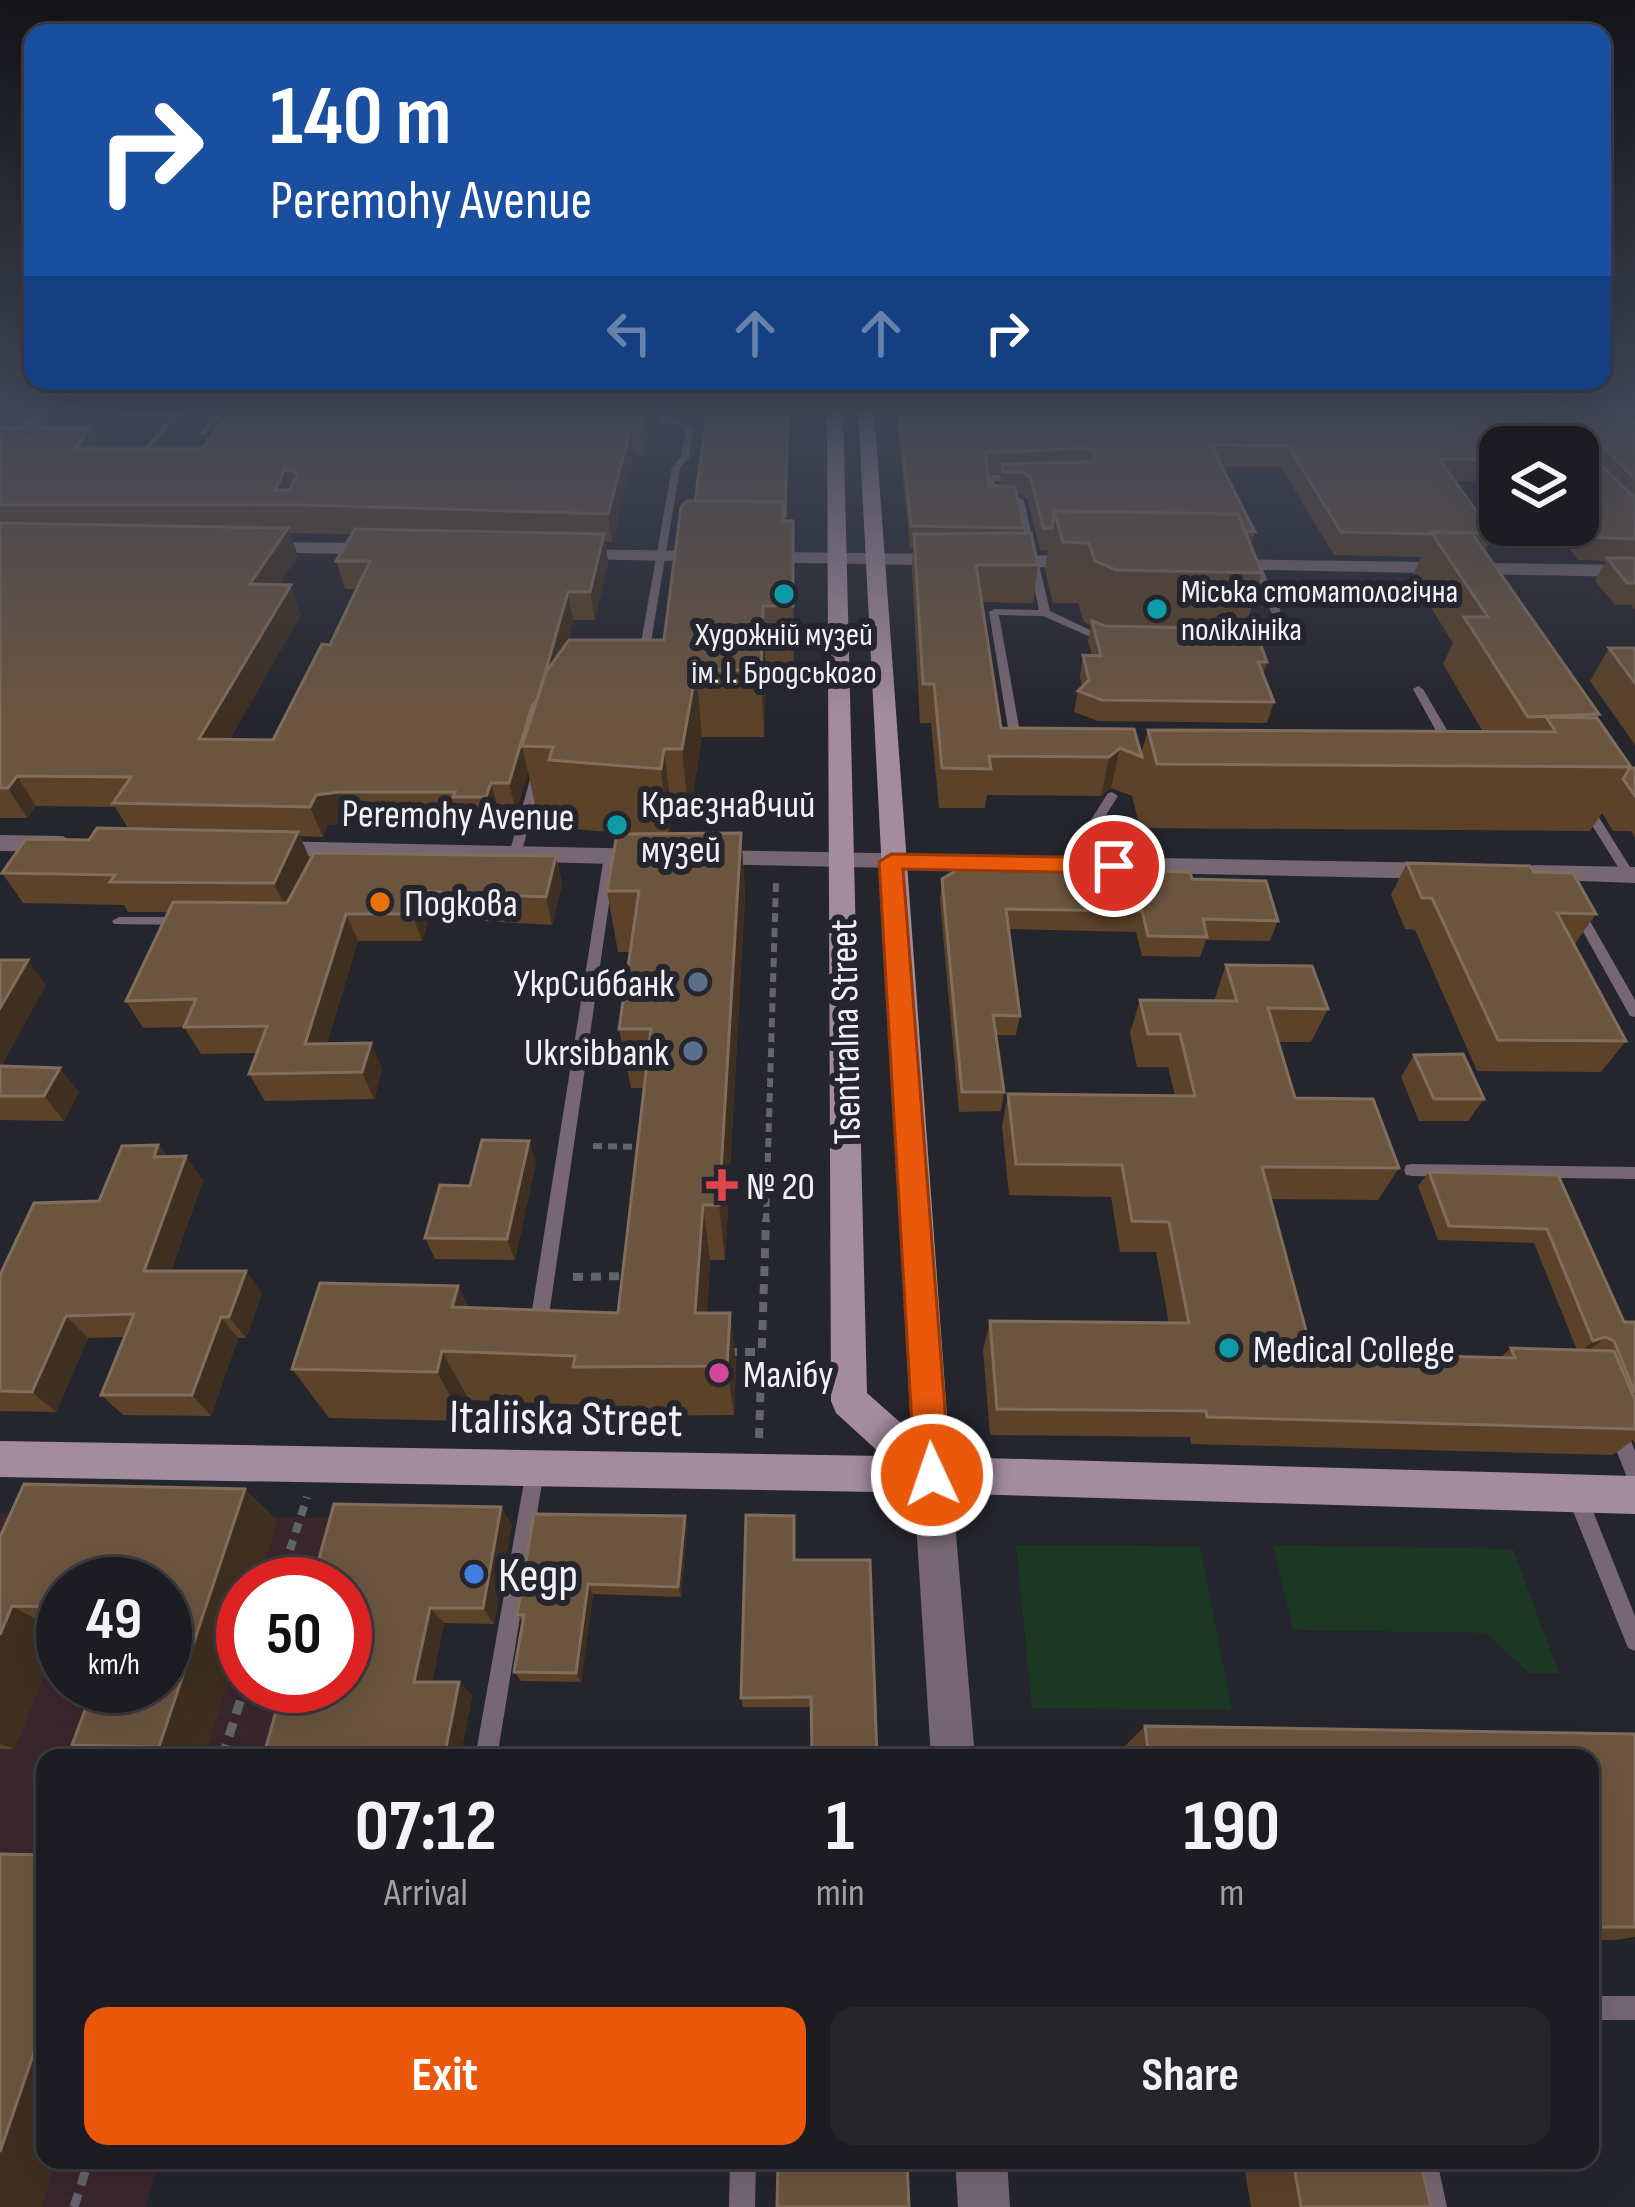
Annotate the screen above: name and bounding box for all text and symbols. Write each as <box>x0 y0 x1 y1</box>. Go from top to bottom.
text: 140 m <box>270 67 451 168</box>
icon: right <box>72 72 228 228</box>
text: Peremohy Avenue <box>270 169 592 234</box>
icon: left <box>596 300 662 366</box>
icon: ahead <box>722 300 788 366</box>
icon: ahead <box>848 300 914 366</box>
icon: right <box>974 300 1040 366</box>
map controls <box>1479 426 1599 546</box>
button: layers <box>1479 426 1599 546</box>
place label: Міська стоматологічна поліклініка <box>1181 572 1458 650</box>
marker: Художній музей ім. І. Бродського <box>771 581 797 607</box>
marker: Міська стоматологічна поліклініка <box>1144 596 1170 622</box>
place label: Художній музей ім. І. Бродського <box>691 615 877 693</box>
place label: Краєзнавчий музей <box>641 782 815 874</box>
street label: Peremohy Avenue <box>341 791 575 842</box>
marker: Краєзнавчий музей <box>604 812 630 838</box>
pin <box>1063 815 1165 917</box>
icon: arrive <box>1081 833 1147 899</box>
place label: Подкова <box>404 881 518 928</box>
marker: Подкова <box>367 889 393 915</box>
street label: Tsentralna Street <box>821 919 872 1145</box>
place label: УкрСиббанк <box>513 961 674 1008</box>
marker: УкрСиббанк <box>685 969 711 995</box>
place label: Ukrsibbank <box>524 1030 669 1077</box>
marker: Ukrsibbank <box>680 1038 706 1064</box>
place label: № 20 <box>746 1164 815 1211</box>
marker: № 20 <box>709 1172 735 1198</box>
place label: Medical College <box>1253 1327 1455 1374</box>
marker: Medical College <box>1216 1335 1242 1361</box>
place label: Малібу <box>743 1352 833 1399</box>
marker: Малібу <box>706 1360 732 1386</box>
street label: Italiiska Street <box>449 1389 683 1450</box>
position arrow <box>869 1412 995 1538</box>
place label: Кедр <box>498 1548 578 1605</box>
speed limit sign: 50 <box>216 1557 372 1713</box>
marker: Кедр <box>461 1561 487 1587</box>
text: 49 <box>86 1584 142 1656</box>
text: km/h <box>88 1647 140 1683</box>
text: 07:12 <box>355 1784 497 1871</box>
text: 1 <box>826 1784 854 1871</box>
text: 190 <box>1183 1784 1280 1871</box>
text: Arrival <box>384 1870 468 1917</box>
text: min <box>816 1870 865 1917</box>
text: m <box>1219 1870 1244 1917</box>
button: Exit <box>84 2007 806 2145</box>
button: Share <box>830 2007 1551 2145</box>

